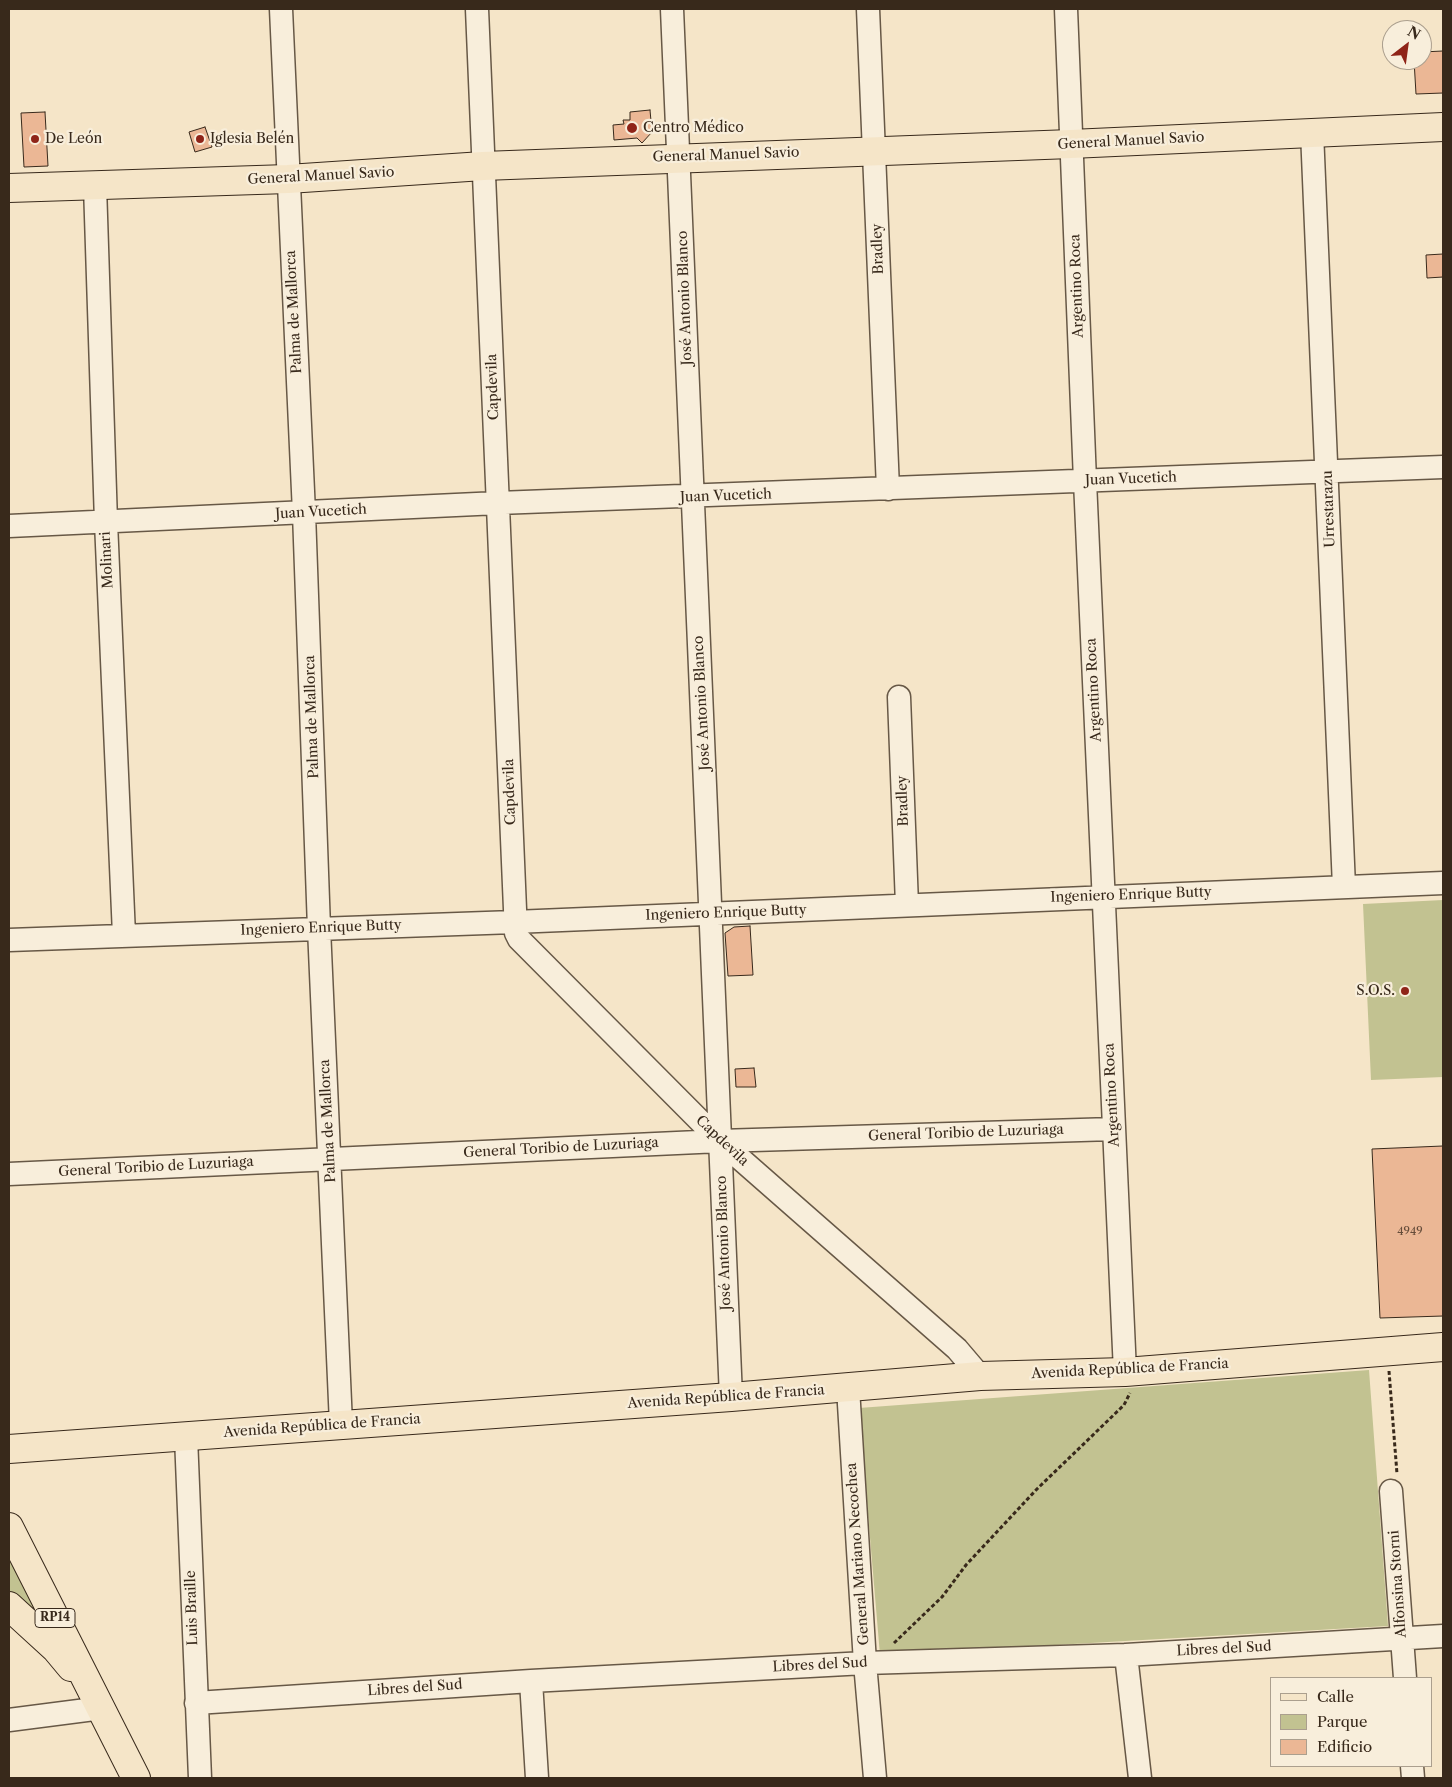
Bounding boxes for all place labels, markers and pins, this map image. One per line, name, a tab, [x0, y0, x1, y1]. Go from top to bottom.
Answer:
place label: Centro Médico	[643, 120, 744, 136]
marker: Centro Médico	[625, 121, 639, 135]
place label: De León	[45, 131, 102, 147]
place label: Iglesia Belén	[210, 131, 294, 147]
marker: De León	[29, 133, 41, 145]
marker: Iglesia Belén	[194, 133, 206, 145]
place label: S.O.S.	[1356, 983, 1395, 999]
marker: S.O.S.	[1399, 985, 1411, 997]

